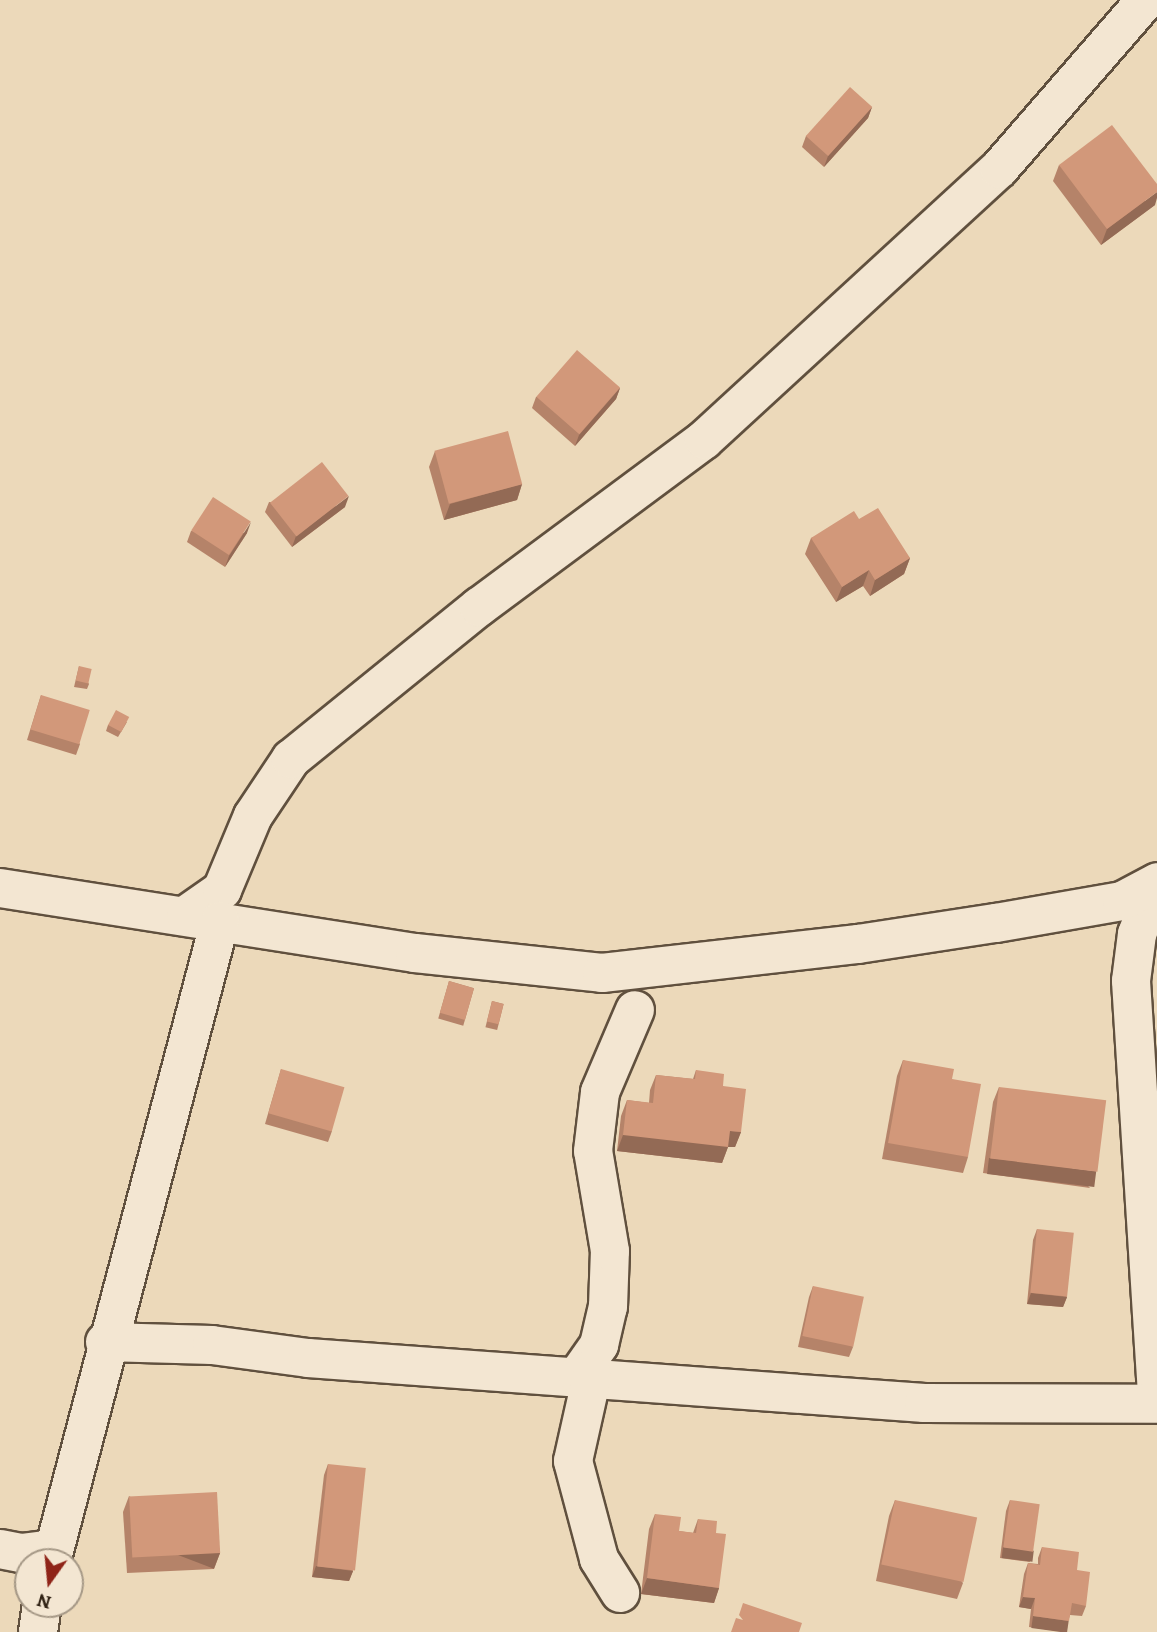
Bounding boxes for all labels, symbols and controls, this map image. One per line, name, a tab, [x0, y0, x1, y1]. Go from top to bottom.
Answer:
north arrow	[14, 1548, 84, 1618]
text: N	[34, 1587, 54, 1616]

